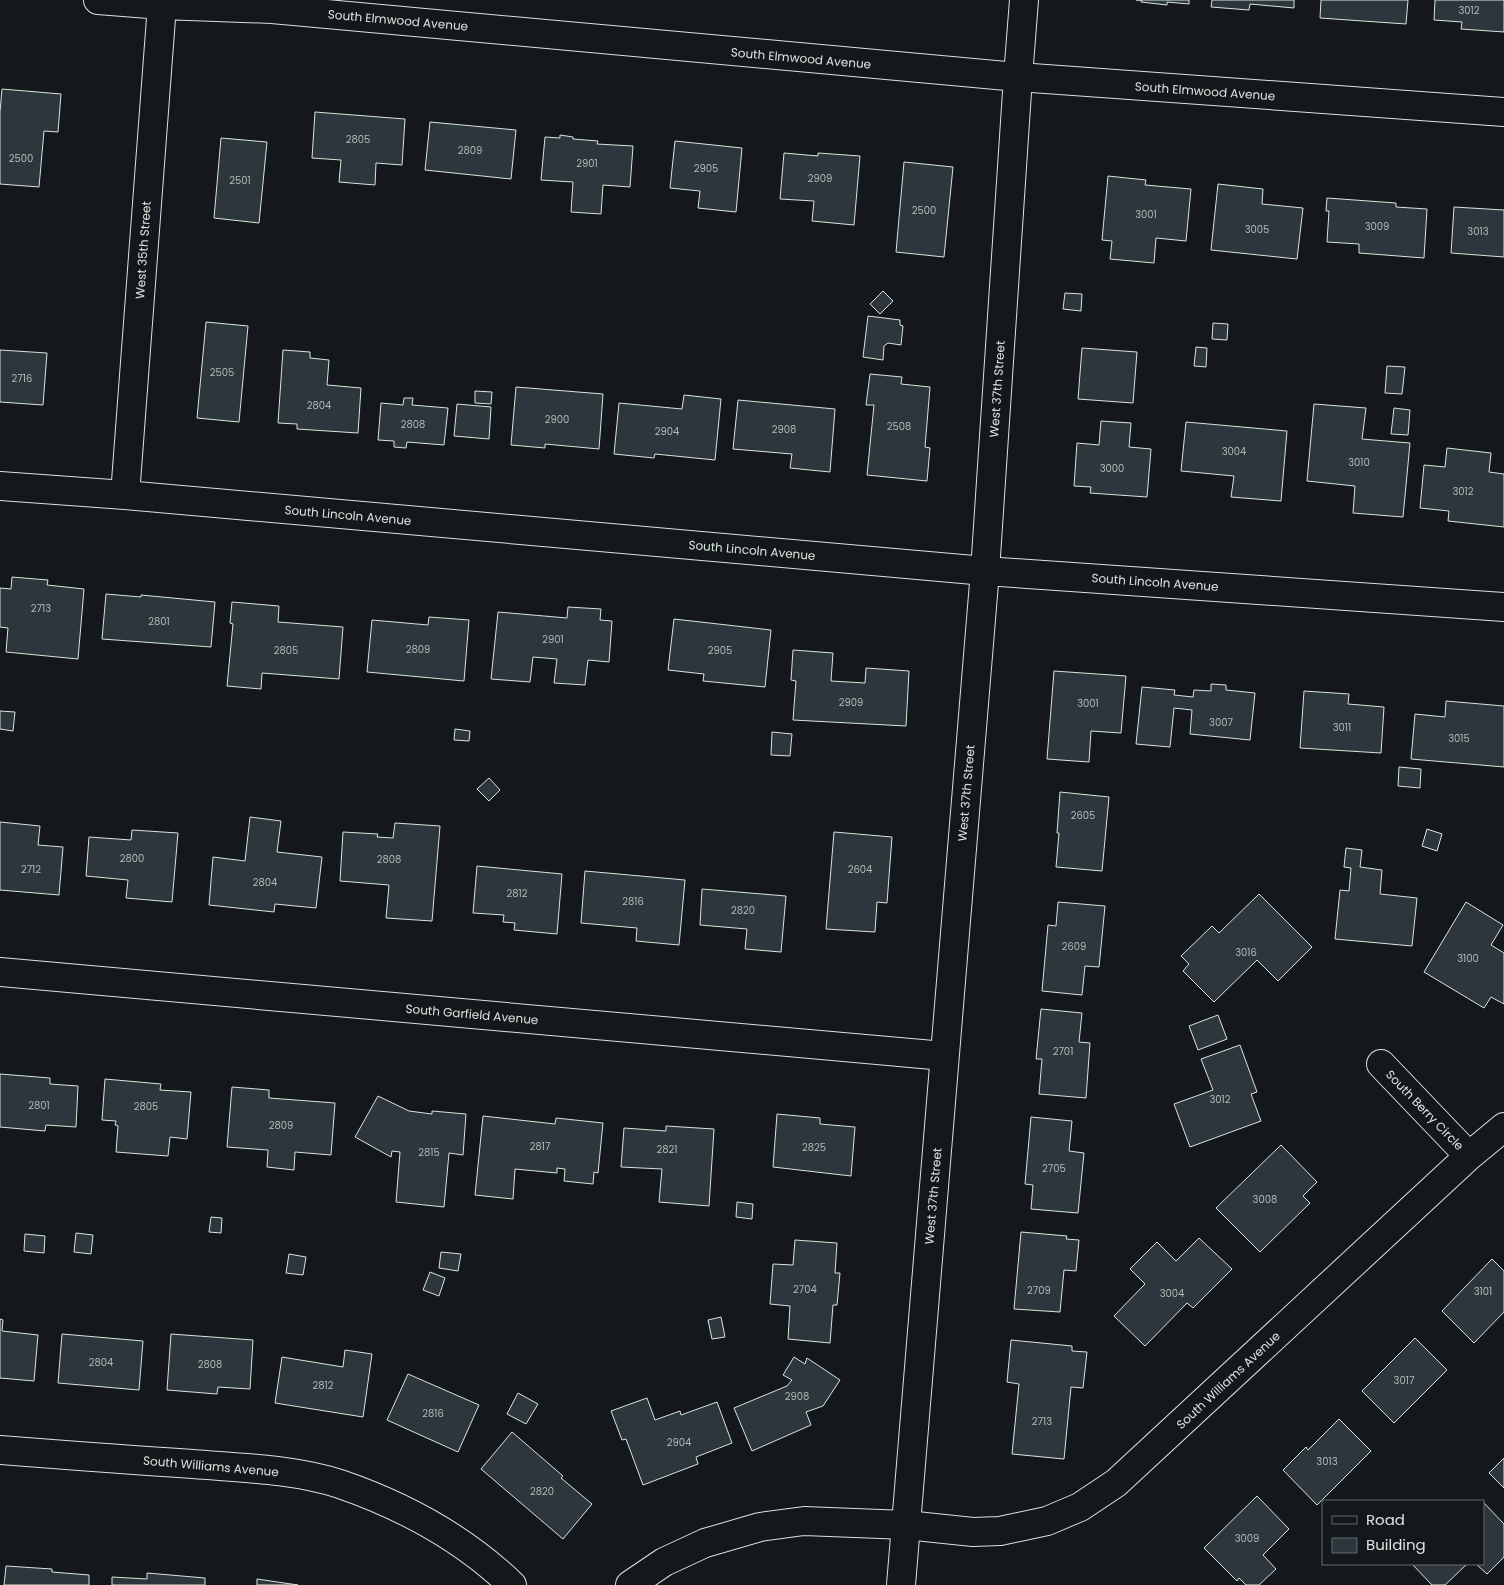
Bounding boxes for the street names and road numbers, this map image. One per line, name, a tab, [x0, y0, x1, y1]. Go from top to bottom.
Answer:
street label: South Elmwood Avenue	[327, 5, 469, 35]
street label: South Elmwood Avenue	[730, 43, 872, 73]
street label: South Elmwood Avenue	[1134, 78, 1276, 104]
street label: West 35th Street	[131, 201, 155, 299]
street label: West 37th Street	[985, 340, 1009, 438]
street label: South Lincoln Avenue	[284, 501, 412, 529]
street label: South Lincoln Avenue	[688, 536, 816, 564]
street label: South Lincoln Avenue	[1091, 569, 1219, 595]
street label: West 37th Street	[953, 744, 979, 842]
street label: South Garfield Avenue	[405, 1000, 539, 1028]
street label: South Berry Circle	[1382, 1066, 1468, 1154]
street label: West 37th Street	[920, 1147, 946, 1245]
street label: South Williams Avenue	[1172, 1327, 1284, 1433]
street label: South Williams Avenue	[142, 1452, 280, 1480]

